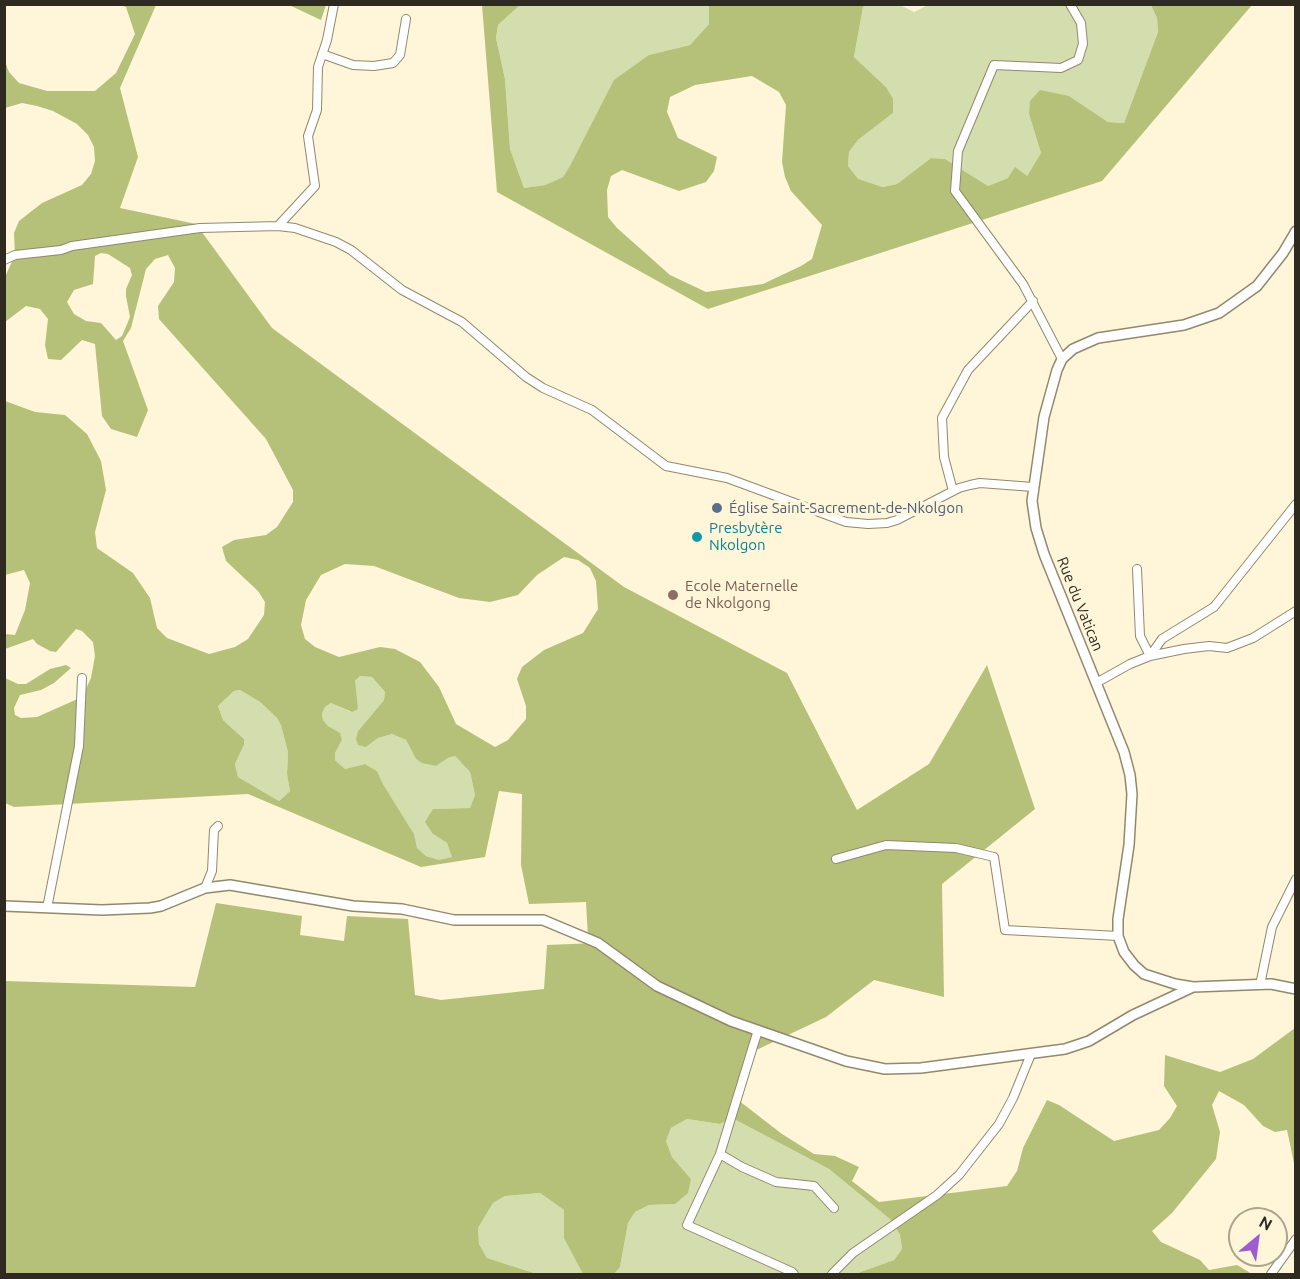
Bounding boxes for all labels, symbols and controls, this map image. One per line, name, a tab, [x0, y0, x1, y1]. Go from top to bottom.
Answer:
place label: Église Saint-Sacrement-de-Nkolgon	[729, 499, 963, 517]
marker: Église Saint-Sacrement-de-Nkolgon	[710, 501, 724, 515]
place label: Presbytère Nkolgon	[709, 519, 782, 554]
marker: Presbytère Nkolgon	[690, 530, 704, 544]
street label: Rue du Vatican	[1053, 554, 1107, 654]
place label: Ecole Maternelle de Nkolgong	[685, 577, 798, 612]
marker: Ecole Maternelle de Nkolgong	[666, 588, 680, 602]
north arrow	[1228, 1207, 1288, 1267]
text: N	[1256, 1212, 1275, 1234]

